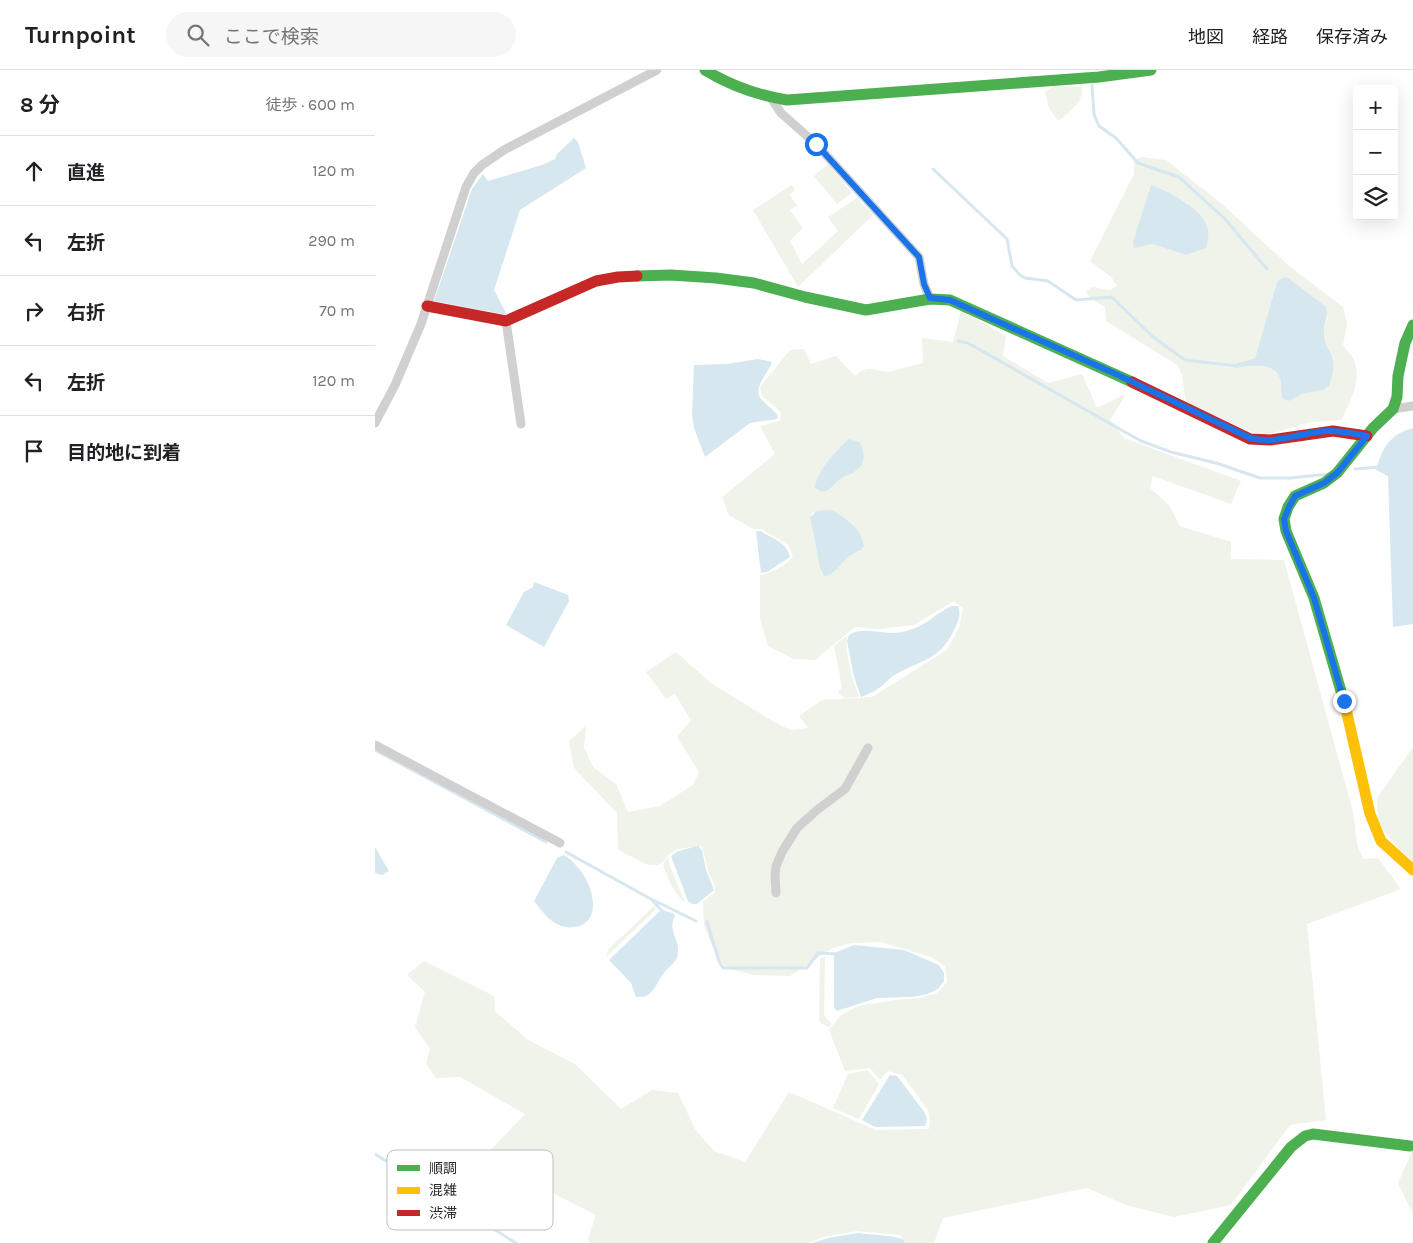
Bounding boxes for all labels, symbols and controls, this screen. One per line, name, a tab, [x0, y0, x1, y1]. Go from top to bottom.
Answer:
search box	[166, 12, 516, 57]
text: Turnpoint	[25, 21, 136, 49]
icon: search	[184, 21, 212, 49]
text: ここで検索	[224, 26, 319, 48]
text: 地図	[1188, 26, 1224, 48]
text: 経路	[1252, 26, 1288, 48]
text: 保存済み	[1316, 26, 1388, 48]
map controls	[1353, 85, 1398, 220]
button: +	[1353, 85, 1398, 130]
text: 8 分	[20, 93, 60, 117]
text: 徒歩 · 600 m	[266, 95, 355, 114]
button: −	[1353, 130, 1398, 175]
route start	[805, 133, 828, 156]
icon: ahead	[20, 157, 48, 185]
text: 120 m	[312, 161, 355, 180]
text: 直進	[67, 162, 105, 184]
button: layers	[1353, 175, 1398, 220]
icon: left	[20, 227, 48, 255]
text: 290 m	[308, 231, 355, 250]
text: 左折	[67, 232, 105, 254]
icon: right	[20, 297, 48, 325]
text: 70 m	[319, 301, 355, 320]
text: 右折	[67, 302, 105, 324]
icon: left	[20, 367, 48, 395]
text: 120 m	[312, 371, 355, 390]
text: 左折	[67, 372, 105, 394]
icon: arrive	[20, 437, 48, 465]
text: 目的地に到着	[67, 442, 181, 464]
route end	[1333, 690, 1356, 713]
legend	[387, 1150, 553, 1230]
text: 順調	[429, 1160, 457, 1177]
text: 混雑	[429, 1182, 457, 1199]
text: 渋滞	[429, 1205, 457, 1222]

